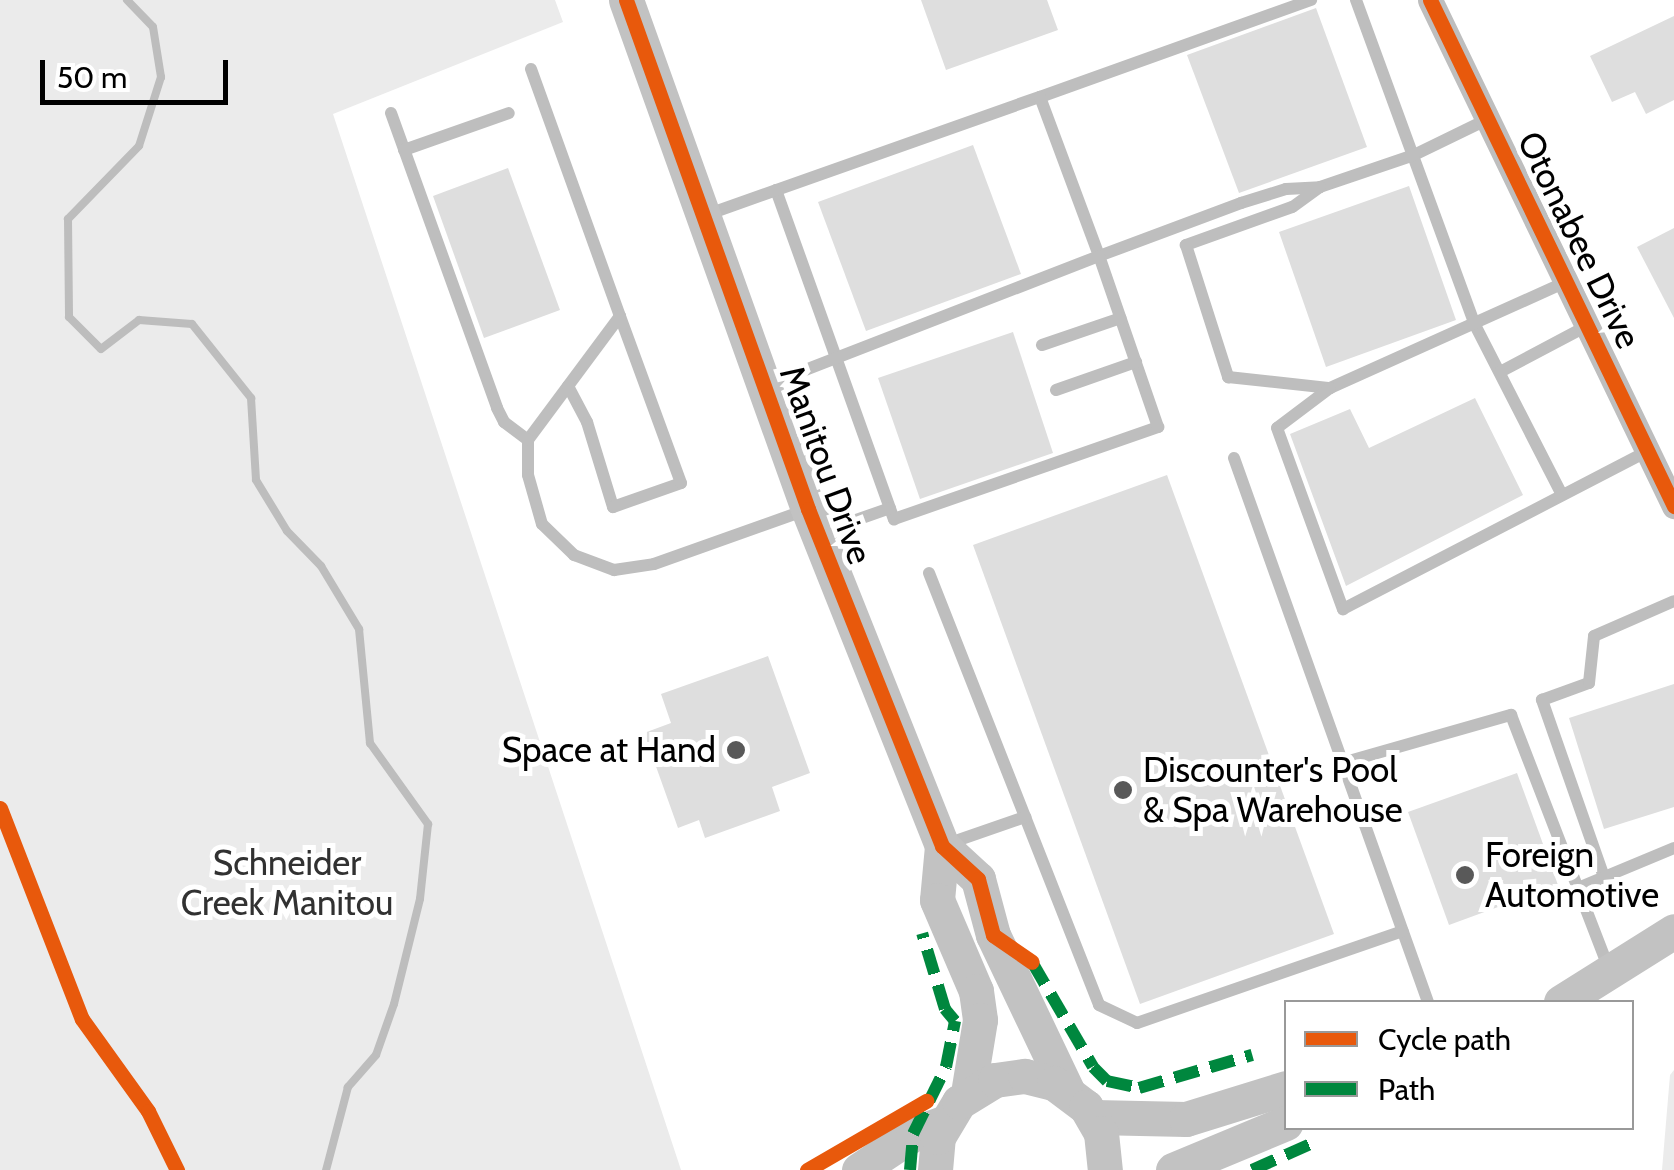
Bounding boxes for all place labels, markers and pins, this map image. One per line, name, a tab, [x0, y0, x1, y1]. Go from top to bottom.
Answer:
place label: Space at Hand	[502, 729, 716, 771]
marker: Space at Hand	[725, 739, 747, 761]
place label: Discounter's Pool & Spa Warehouse	[1143, 749, 1403, 831]
marker: Discounter's Pool & Spa Warehouse	[1112, 779, 1134, 801]
place label: Foreign Automotive	[1485, 834, 1659, 916]
marker: Foreign Automotive	[1454, 864, 1476, 886]

